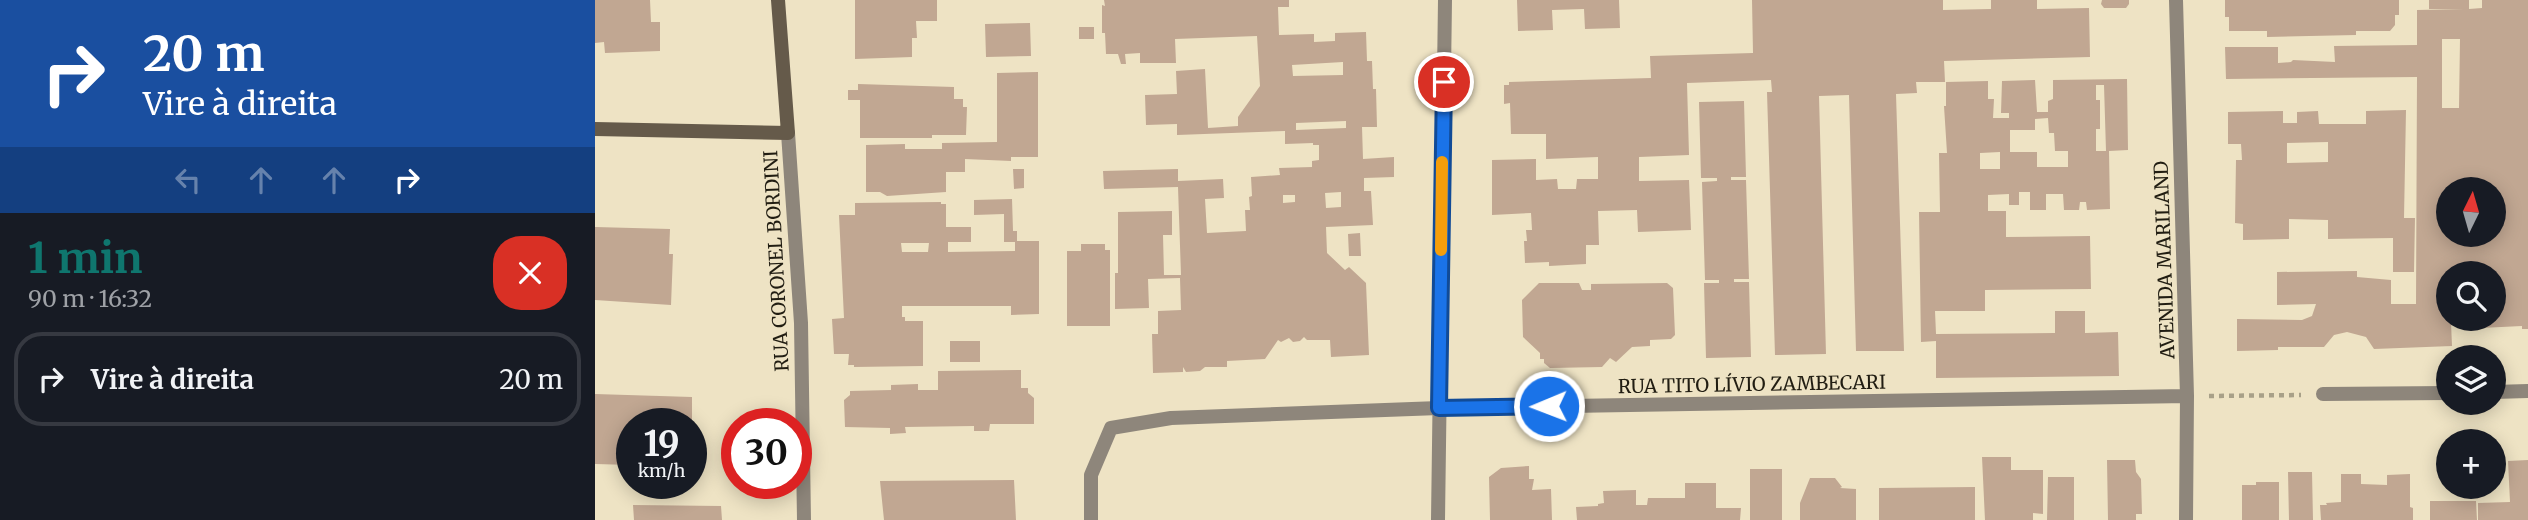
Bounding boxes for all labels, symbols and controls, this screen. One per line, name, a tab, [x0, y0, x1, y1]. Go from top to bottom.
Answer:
text: 20 m	[143, 23, 264, 84]
icon: right	[28, 28, 119, 119]
pin	[1414, 52, 1474, 112]
icon: arrive	[1425, 63, 1463, 101]
text: Vire à direita	[143, 84, 337, 124]
street label: RUA CORONEL BORDINI	[758, 150, 794, 372]
icon: left	[169, 161, 207, 199]
icon: ahead	[242, 161, 280, 199]
icon: ahead	[315, 161, 353, 199]
icon: right	[388, 161, 426, 199]
street label: AVENIDA MARILAND	[2149, 161, 2179, 360]
north arrow	[2436, 177, 2506, 247]
map controls	[2436, 177, 2506, 499]
text: 1 min	[28, 232, 142, 284]
button: close	[493, 236, 567, 310]
button: search	[2436, 261, 2506, 331]
text: 90 m · 16:32	[28, 284, 152, 313]
button: layers	[2436, 345, 2506, 415]
icon: right	[32, 360, 70, 398]
text: Vire à direita	[91, 363, 254, 396]
text: 20 m	[499, 363, 563, 396]
position arrow	[1512, 369, 1586, 443]
street label: RUA TITO LÍVIO ZAMBECARI	[1618, 370, 1886, 398]
speed limit sign: 30	[721, 408, 812, 499]
text: 19	[643, 422, 680, 466]
button: +	[2436, 429, 2506, 499]
text: km/h	[638, 459, 685, 482]

